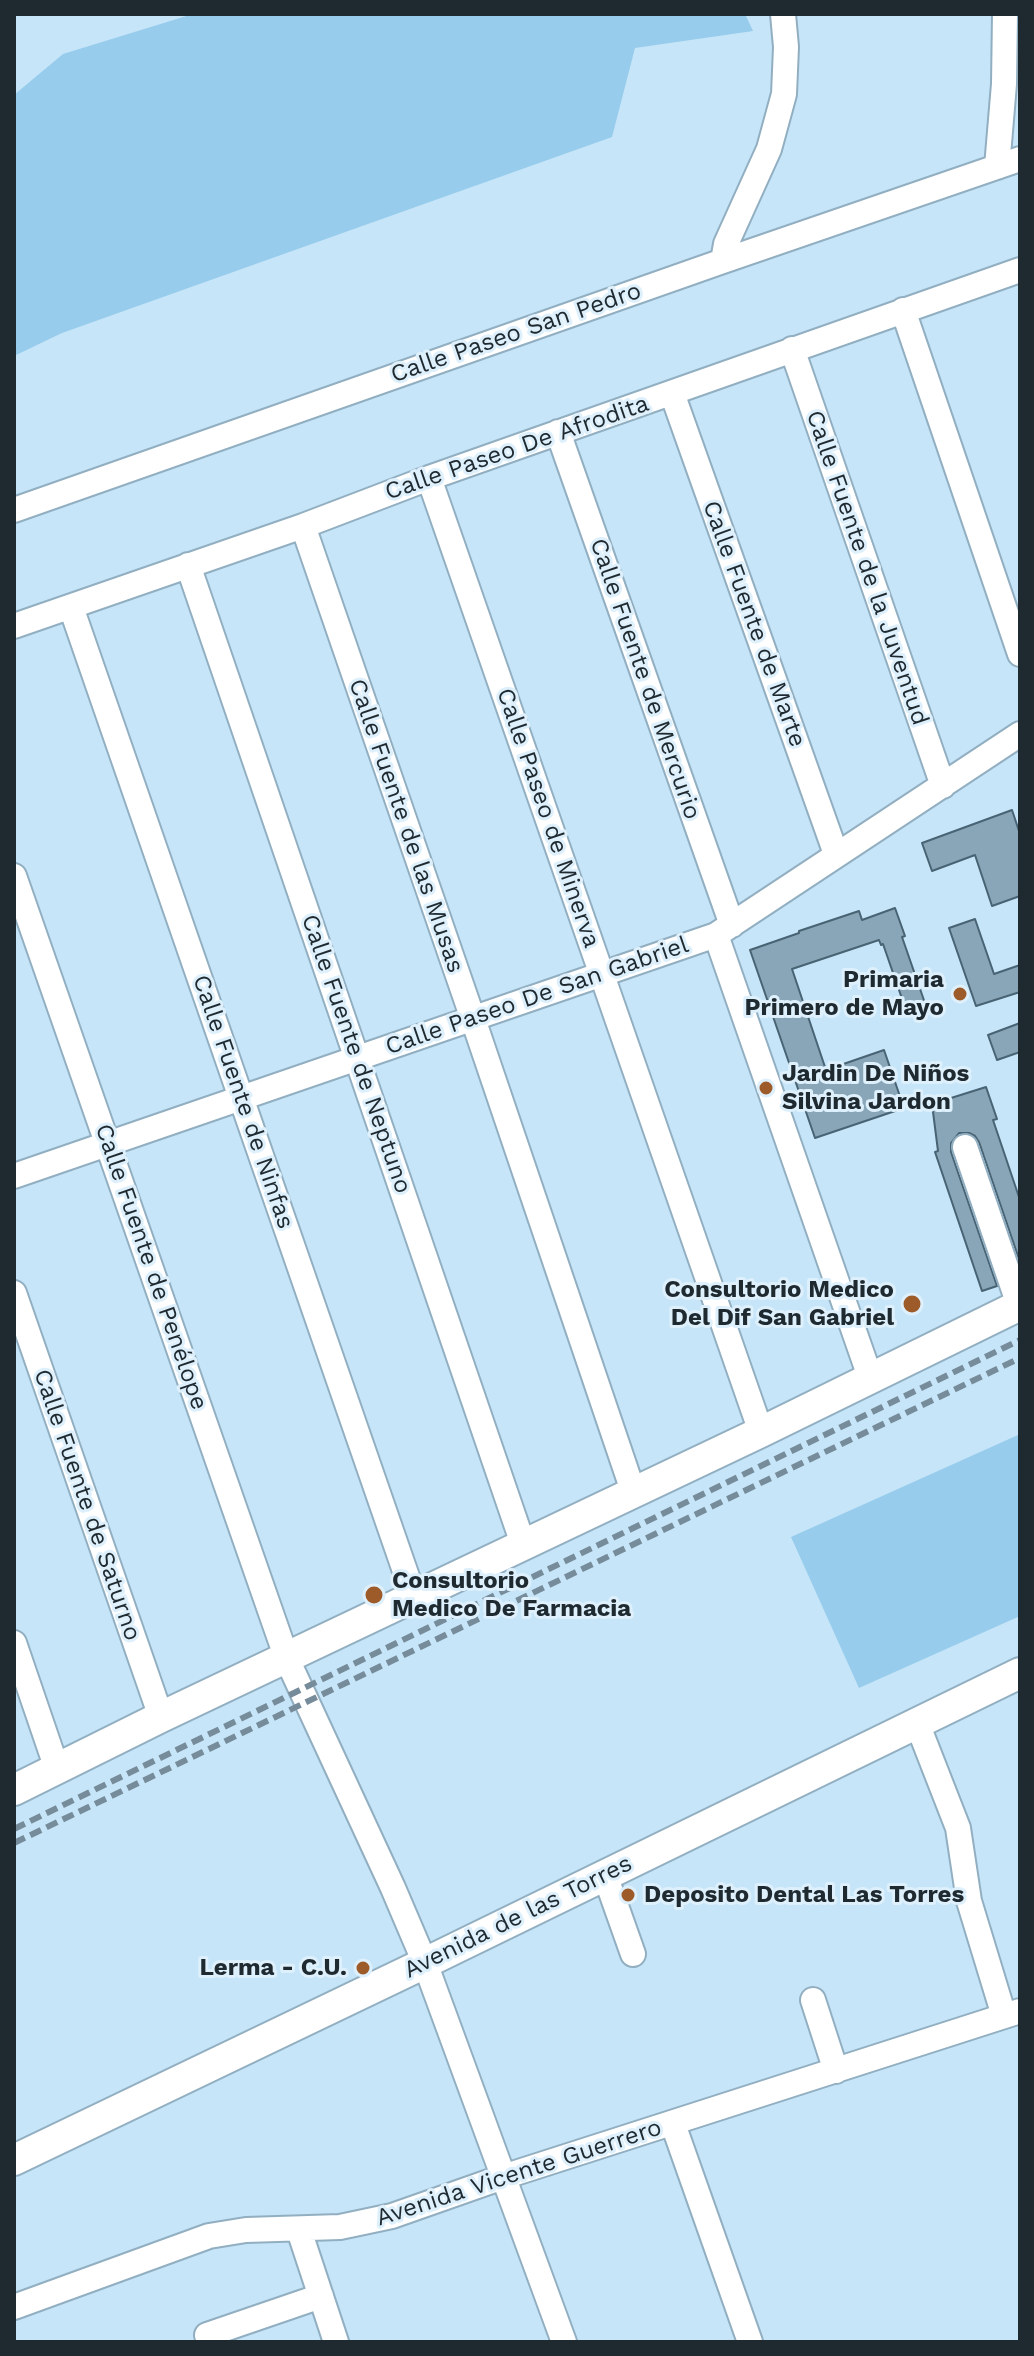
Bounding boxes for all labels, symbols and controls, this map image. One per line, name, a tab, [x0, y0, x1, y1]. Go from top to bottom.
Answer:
street label: Calle Paseo San Pedro	[387, 277, 645, 389]
street label: Calle Paseo De Afrodita	[381, 389, 653, 507]
street label: Calle Fuente de la Juventud	[799, 407, 935, 729]
street label: Calle Fuente de Marte	[696, 497, 812, 751]
street label: Calle Fuente de Mercurio	[583, 535, 707, 823]
street label: Calle Fuente de las Musas	[342, 675, 470, 977]
street label: Calle Paseo de Minerva	[490, 685, 606, 951]
street label: Calle Fuente de Neptuno	[295, 911, 417, 1197]
street label: Calle Paseo De San Gabriel	[382, 931, 692, 1061]
place label: Primaria Primero de Mayo	[744, 966, 944, 1022]
street label: Calle Fuente de Ninfas	[186, 971, 300, 1233]
marker: Primaria Primero de Mayo	[951, 985, 969, 1003]
place label: Jardin De Niños Silvina Jardon	[782, 1060, 969, 1116]
marker: Jardin De Niños Silvina Jardon	[757, 1079, 775, 1097]
street label: Calle Fuente de Penélope	[88, 1120, 214, 1414]
place label: Consultorio Medico Del Dif San Gabriel	[664, 1276, 894, 1332]
marker: Consultorio Medico Del Dif San Gabriel	[901, 1293, 923, 1315]
street label: Calle Fuente de Saturno	[27, 1366, 147, 1644]
place label: Consultorio Medico De Farmacia	[392, 1567, 631, 1623]
marker: Consultorio Medico De Farmacia	[363, 1584, 385, 1606]
street label: Avenida de las Torres	[399, 1849, 637, 1985]
place label: Deposito Dental Las Torres	[644, 1881, 964, 1909]
marker: Deposito Dental Las Torres	[619, 1886, 637, 1904]
place label: Lerma - C.U.	[199, 1954, 347, 1982]
marker: Lerma - C.U.	[354, 1959, 372, 1977]
street label: Avenida Vicente Guerrero	[373, 2113, 665, 2233]

